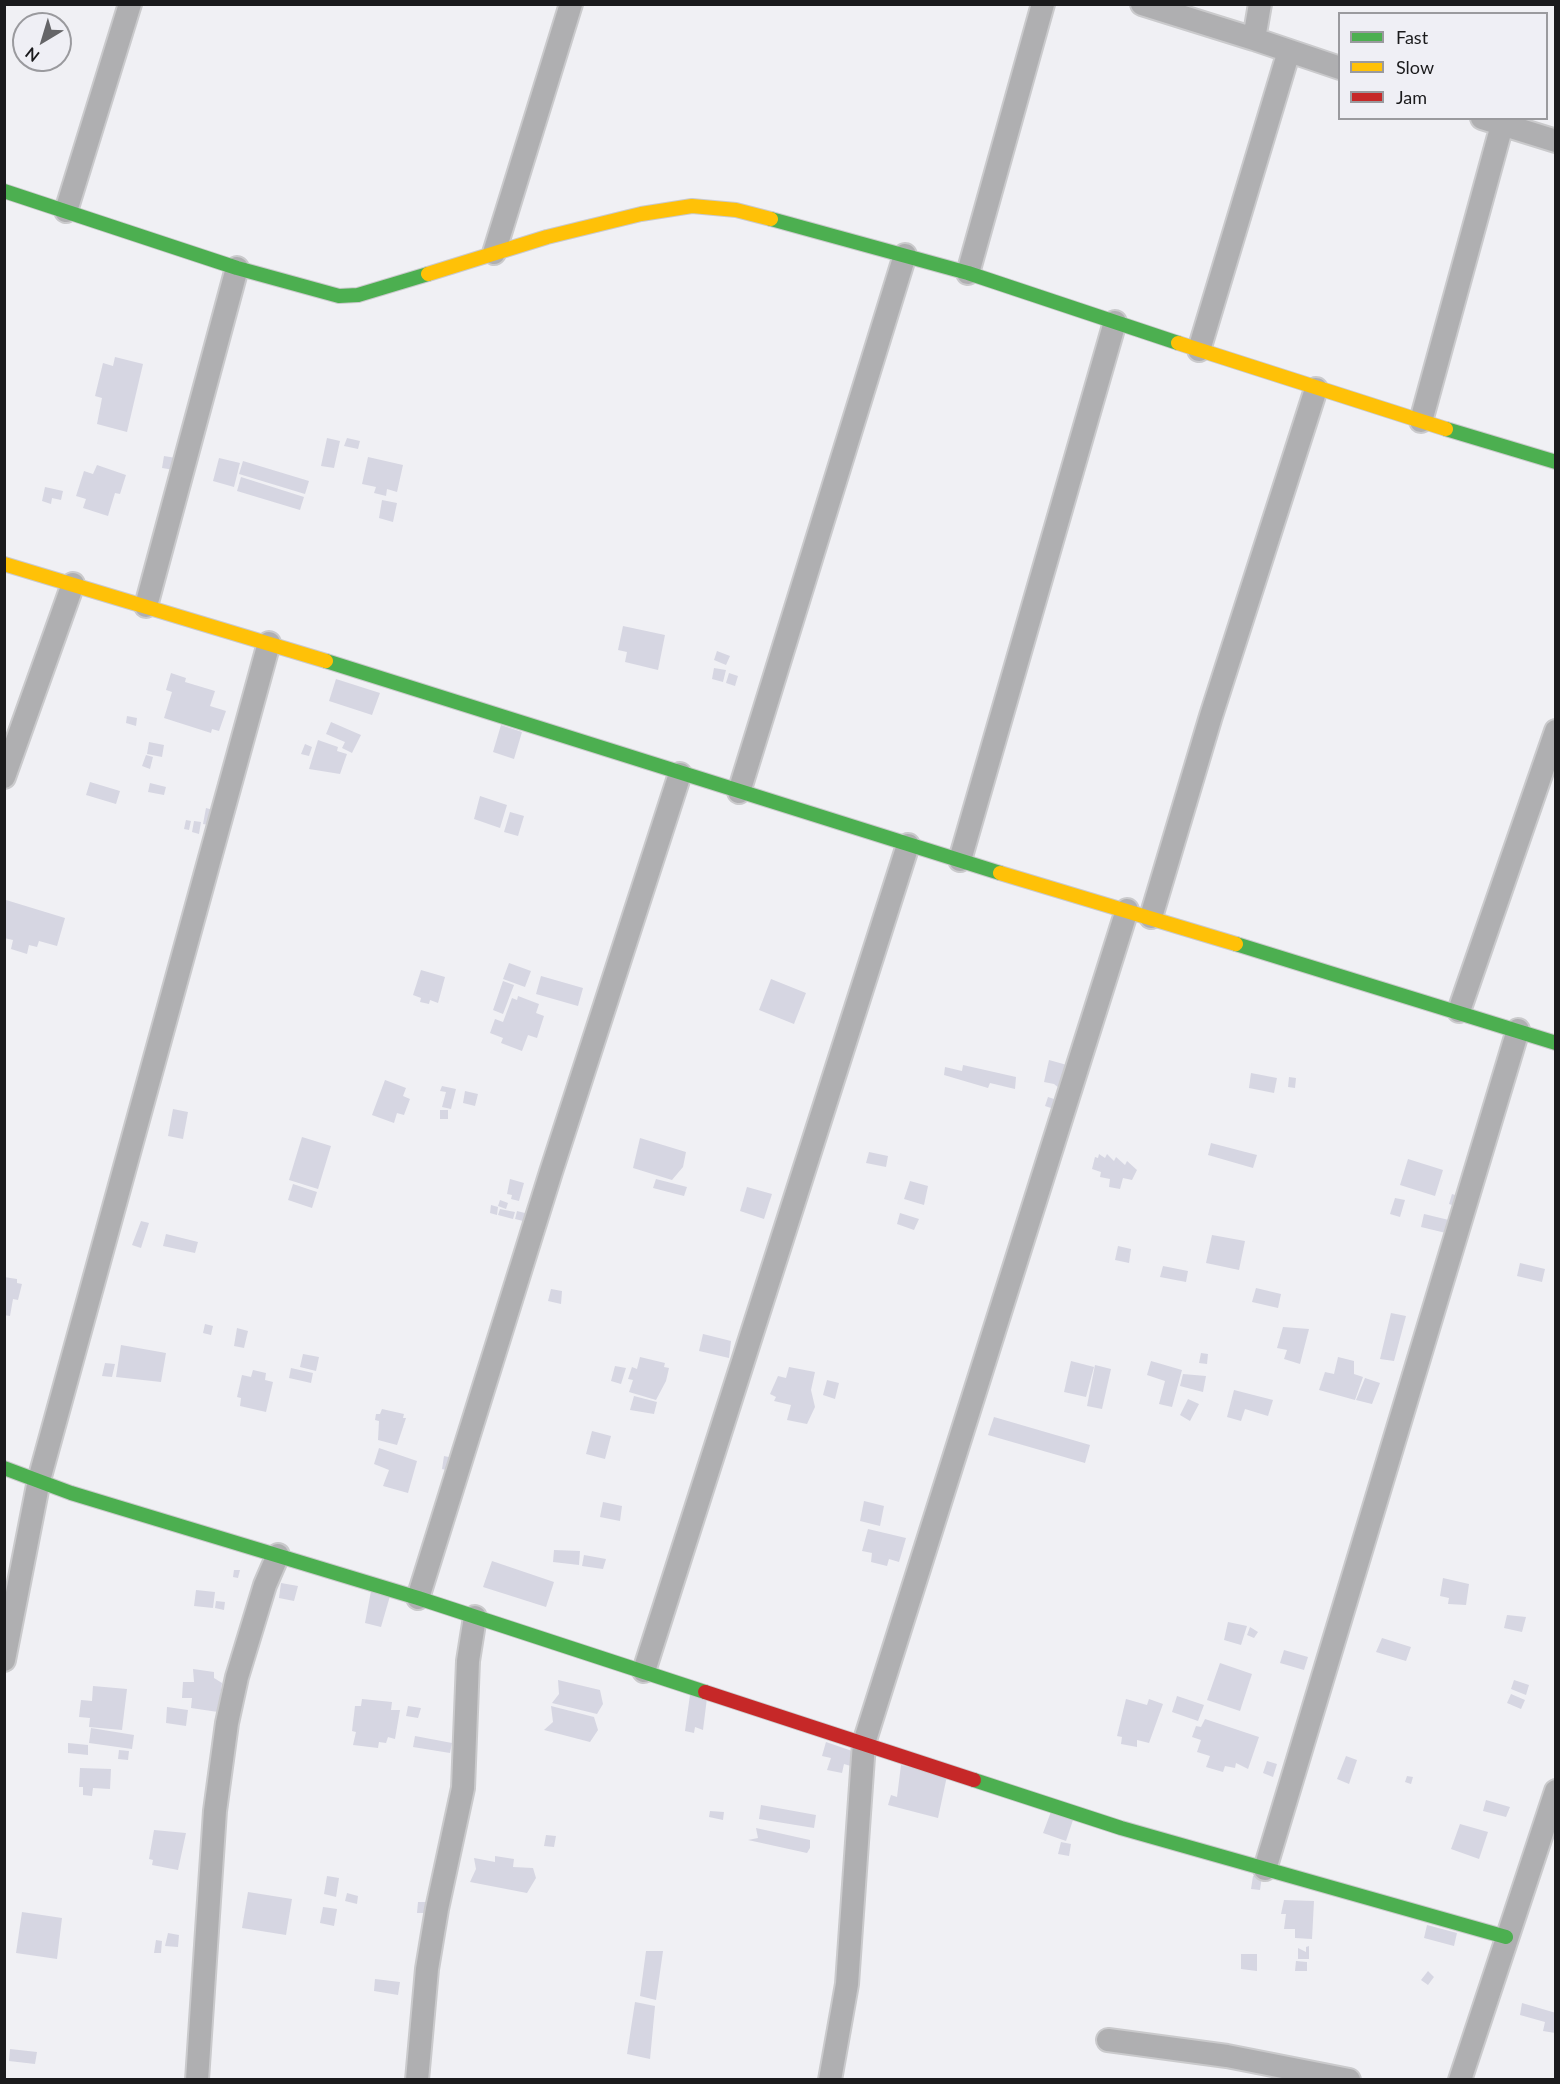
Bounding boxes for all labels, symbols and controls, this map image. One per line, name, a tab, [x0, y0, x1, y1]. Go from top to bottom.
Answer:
north arrow	[12, 12, 72, 72]
legend	[1338, 12, 1548, 120]
text: Fast	[1396, 26, 1428, 48]
text: N	[21, 44, 43, 66]
text: Slow	[1396, 56, 1434, 78]
text: Jam	[1396, 86, 1427, 108]

